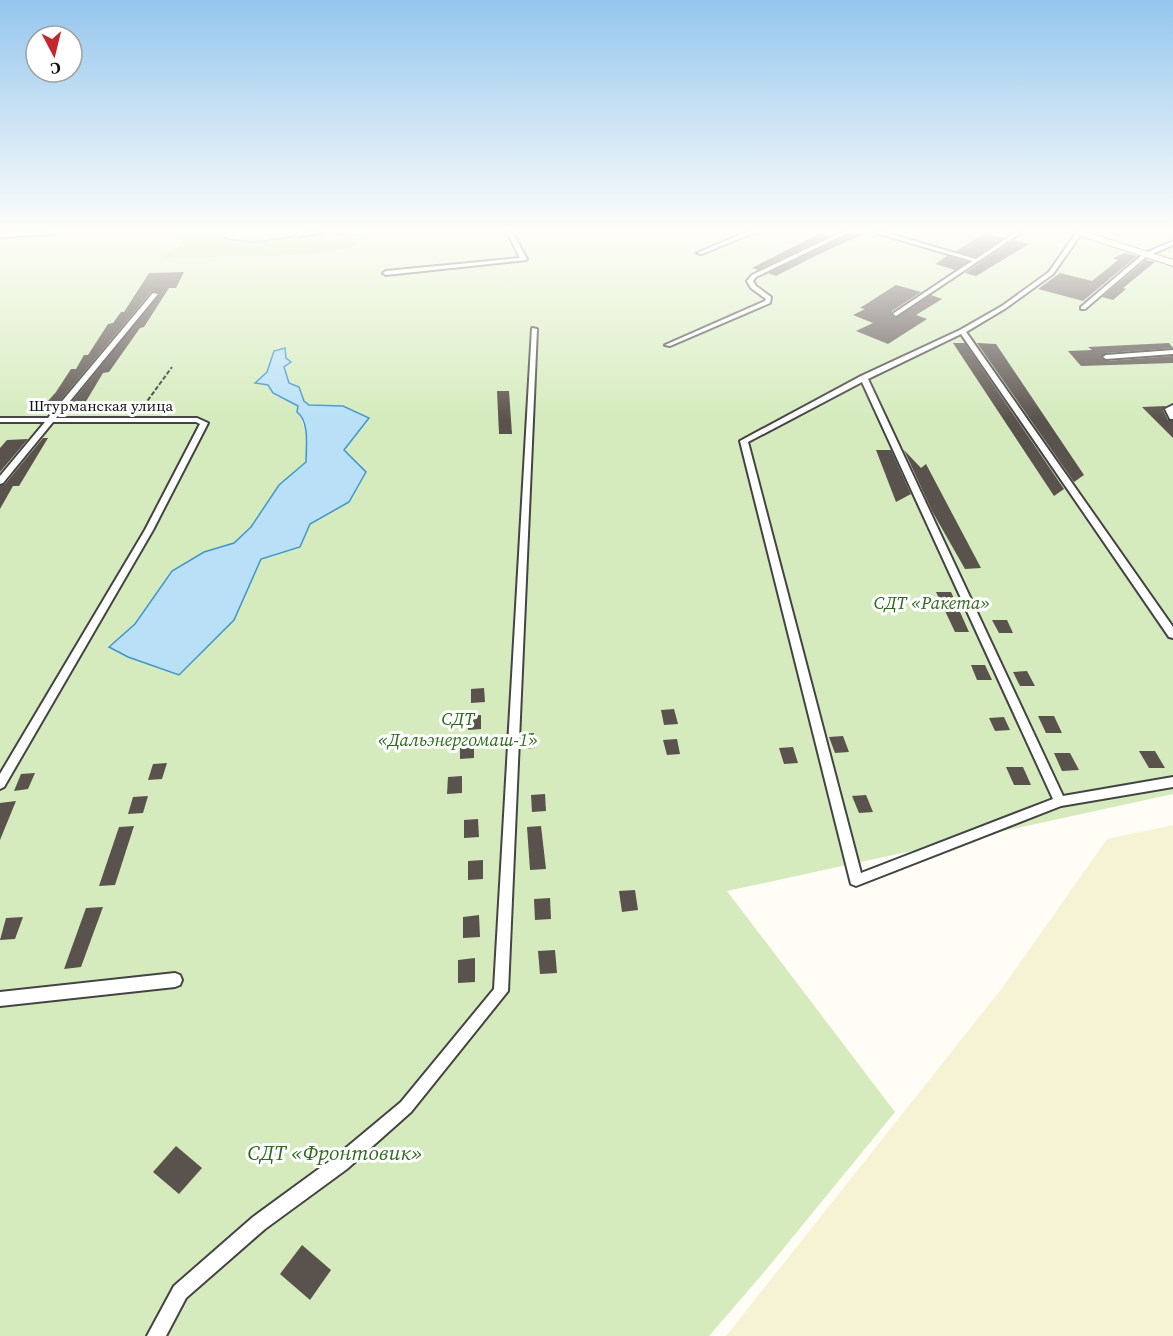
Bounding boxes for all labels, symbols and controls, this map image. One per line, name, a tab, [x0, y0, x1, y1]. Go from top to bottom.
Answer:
north arrow	[24, 24, 84, 84]
text: С	[50, 57, 62, 80]
street label: Штурманская улица	[29, 395, 174, 416]
park label: СДТ «Ракета»	[874, 590, 990, 615]
park label: СДТ «Дальэнергомаш-1»	[378, 706, 538, 752]
park label: СДТ «Фронтовик»	[247, 1138, 423, 1167]

